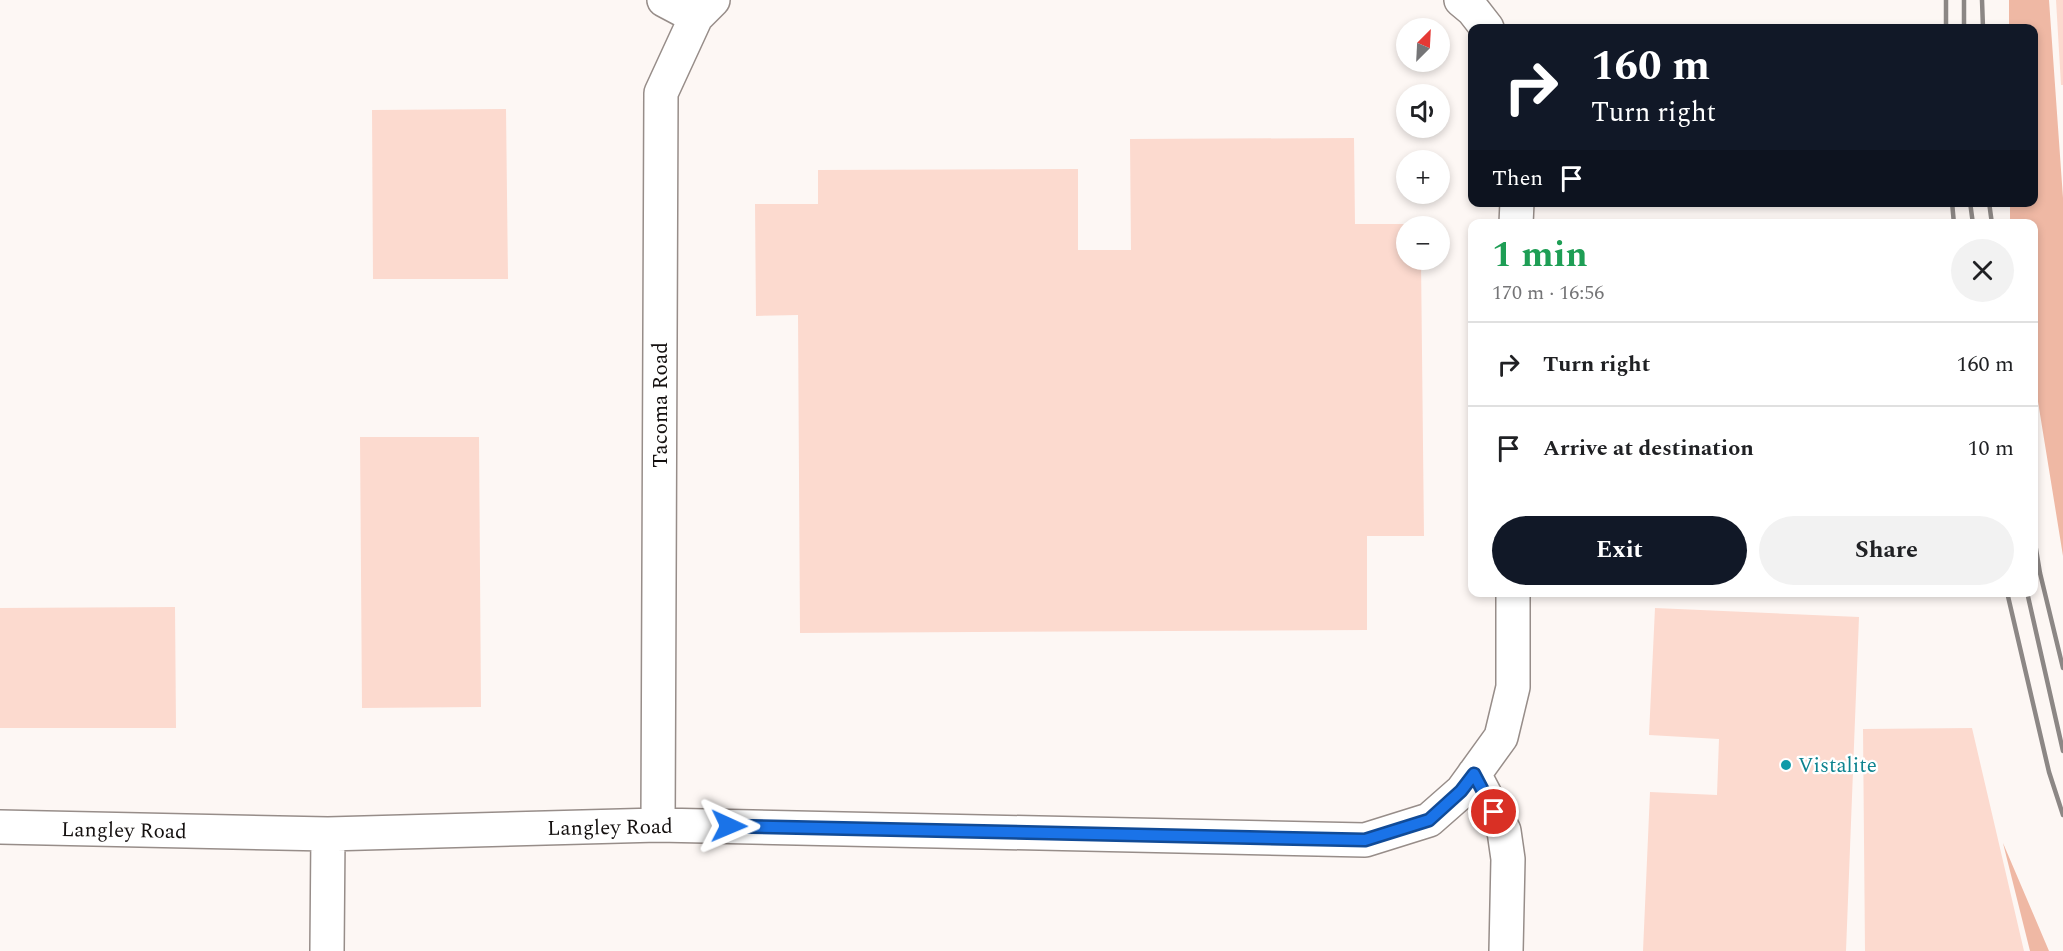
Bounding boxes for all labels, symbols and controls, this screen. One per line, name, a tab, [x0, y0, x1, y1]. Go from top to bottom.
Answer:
north arrow	[1396, 18, 1450, 72]
map controls	[1396, 18, 1450, 270]
text: 160 m	[1591, 35, 1710, 98]
icon: right	[1492, 48, 1570, 126]
button: sound	[1396, 84, 1450, 138]
text: Turn right	[1591, 92, 1716, 134]
button: +	[1396, 150, 1450, 204]
text: Then	[1492, 162, 1543, 195]
icon: arrive	[1555, 162, 1588, 195]
button: −	[1396, 216, 1450, 270]
text: 1 min	[1492, 228, 1588, 283]
button: close	[1951, 239, 2014, 302]
text: 170 m · 16:56	[1492, 278, 1604, 308]
street label: Tacoma Road	[645, 342, 677, 468]
icon: right	[1492, 348, 1525, 381]
text: Turn right	[1543, 348, 1650, 381]
text: 160 m	[1957, 348, 2014, 381]
icon: arrive	[1492, 432, 1525, 465]
text: Arrive at destination	[1543, 432, 1754, 465]
text: 10 m	[1968, 432, 2014, 465]
button: Exit	[1492, 516, 1747, 585]
button: Share	[1759, 516, 2014, 585]
place label: Vistalite	[1798, 750, 1877, 782]
marker: Vistalite	[1779, 758, 1793, 772]
pin	[1468, 786, 1519, 837]
position arrow	[697, 794, 761, 858]
icon: arrive	[1477, 795, 1510, 828]
street label: Langley Road	[547, 811, 673, 845]
street label: Langley Road	[61, 814, 187, 848]

